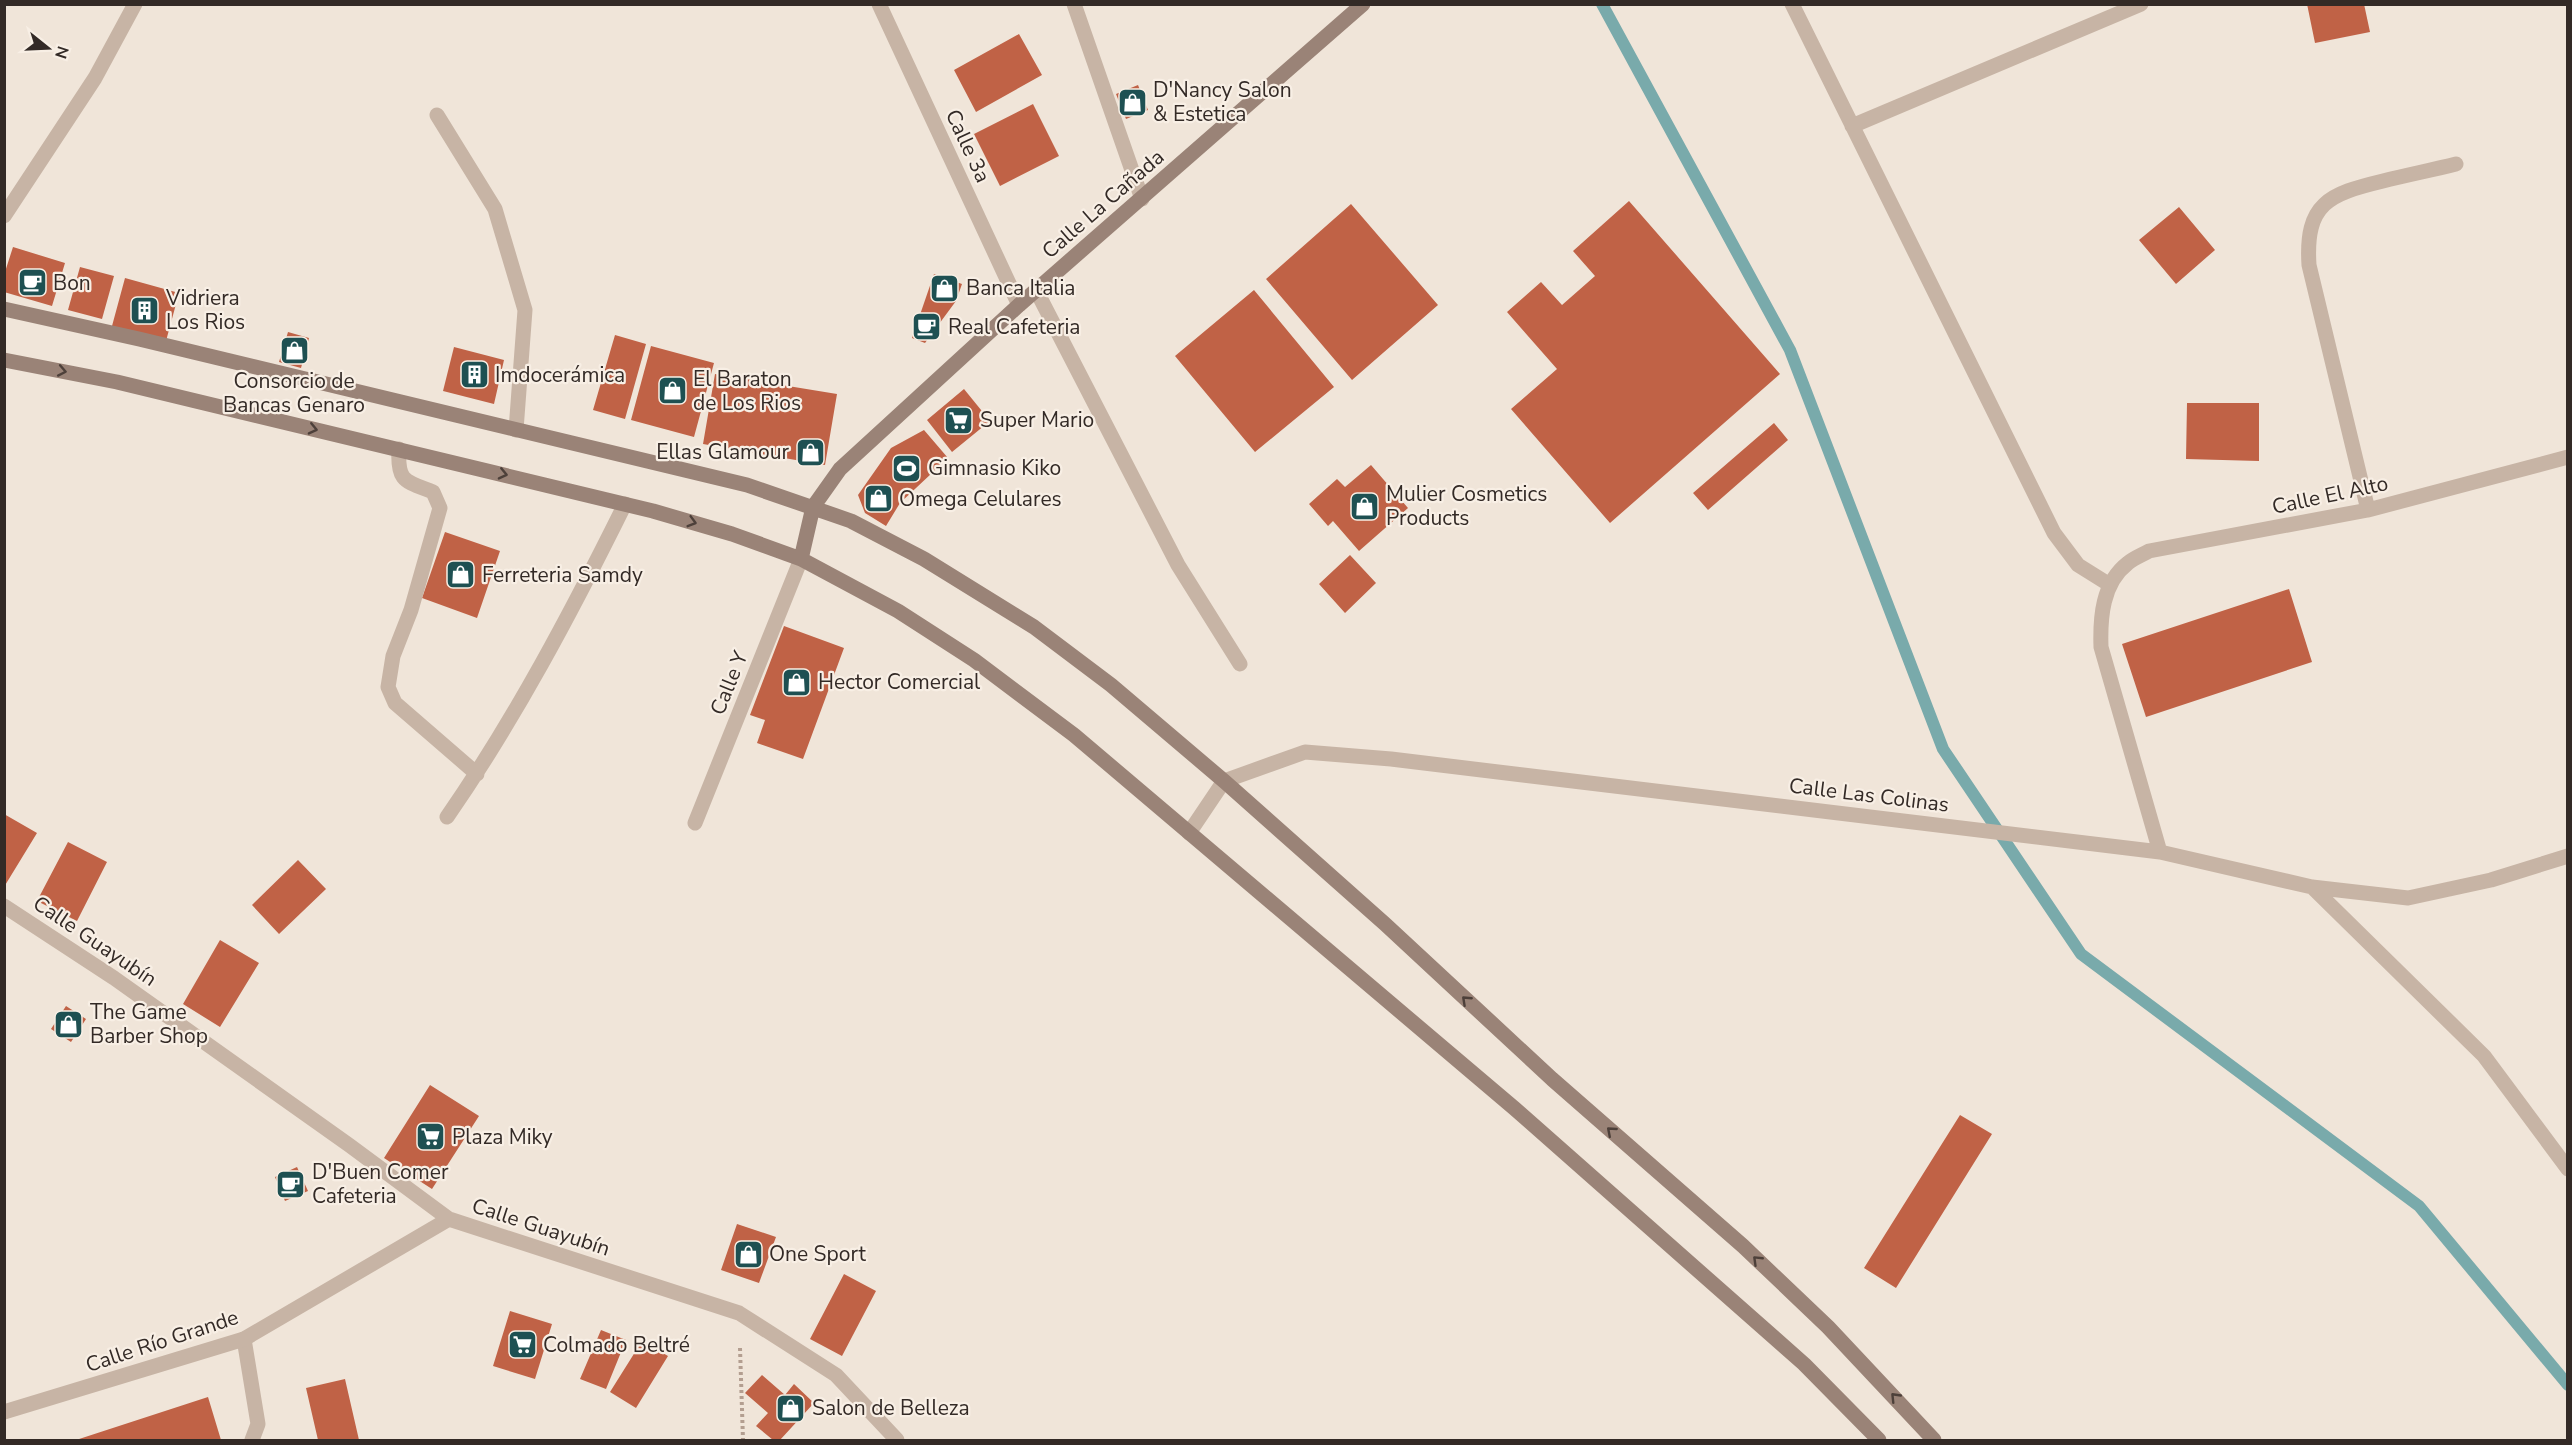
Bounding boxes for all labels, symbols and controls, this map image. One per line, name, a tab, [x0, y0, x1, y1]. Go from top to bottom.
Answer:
north arrow	[18, 18, 78, 78]
text: N	[49, 43, 74, 61]
place label: D'Nancy Salon & Estetica	[1153, 76, 1292, 128]
shop icon: D'Nancy Salon & Estetica	[1116, 86, 1148, 118]
street label: Calle 3a	[939, 105, 997, 187]
street label: Calle La Cañada	[1036, 143, 1170, 265]
cafe icon: Bon	[16, 267, 48, 299]
place label: Bon	[53, 269, 91, 297]
shop icon: Banca Italia	[929, 272, 961, 304]
place label: Banca Italia	[966, 274, 1076, 302]
place label: Vidriera Los Rios	[165, 284, 245, 336]
building icon: Vidriera Los Rios	[129, 294, 161, 326]
cafe icon: Real Cafeteria	[911, 311, 943, 343]
place label: Real Cafeteria	[948, 313, 1080, 341]
shop icon: Consorcio de Bancas Genaro	[278, 334, 310, 366]
building icon: Imdocerámica	[458, 359, 490, 391]
place label: Imdocerámica	[495, 361, 625, 389]
one-way arrow	[57, 364, 67, 377]
place label: El Baraton de Los Rios	[693, 365, 801, 417]
place label: Consorcio de Bancas Genaro	[223, 367, 365, 419]
shop icon: El Baraton de Los Rios	[656, 375, 688, 407]
supermarket icon: Super Mario	[943, 404, 975, 436]
place label: Super Mario	[980, 406, 1094, 434]
one-way arrow	[308, 421, 318, 434]
shop icon: Ellas Glamour	[794, 436, 826, 468]
place label: Ellas Glamour	[656, 438, 789, 466]
sports icon: Gimnasio Kiko	[891, 452, 923, 484]
place label: Gimnasio Kiko	[928, 454, 1061, 482]
one-way arrow	[498, 467, 508, 480]
street label: Calle El Alto	[2269, 469, 2391, 521]
place label: Mulier Cosmetics Products	[1386, 480, 1547, 532]
shop icon: Omega Celulares	[862, 483, 894, 515]
place label: Omega Celulares	[899, 485, 1062, 513]
shop icon: Mulier Cosmetics Products	[1349, 490, 1381, 522]
one-way arrow	[686, 515, 697, 527]
shop icon: Ferreteria Samdy	[445, 559, 477, 591]
place label: Ferreteria Samdy	[482, 561, 643, 589]
street label: Calle Y	[704, 647, 755, 719]
shop icon: Hector Comercial	[781, 666, 813, 698]
place label: Hector Comercial	[818, 668, 981, 696]
street label: Calle Las Colinas	[1787, 771, 1951, 819]
street label: Calle Guayubín	[28, 889, 162, 993]
one-way arrow	[1462, 996, 1473, 1007]
place label: The Game Barber Shop	[90, 998, 208, 1050]
shop icon: The Game Barber Shop	[53, 1008, 85, 1040]
supermarket icon: Plaza Miky	[415, 1121, 447, 1153]
place label: Plaza Miky	[452, 1123, 553, 1151]
one-way arrow	[1607, 1127, 1618, 1138]
place label: D'Buen Comer Cafeteria	[312, 1158, 449, 1210]
cafe icon: D'Buen Comer Cafeteria	[275, 1168, 307, 1200]
street label: Calle Guayubín	[468, 1192, 614, 1262]
shop icon: One Sport	[732, 1238, 764, 1270]
place label: One Sport	[769, 1240, 867, 1268]
one-way arrow	[1753, 1256, 1764, 1267]
street label: Calle Río Grande	[82, 1303, 242, 1379]
supermarket icon: Colmado Beltré	[506, 1329, 538, 1361]
place label: Colmado Beltré	[543, 1331, 690, 1359]
shop icon: Salon de Belleza	[775, 1392, 807, 1424]
one-way arrow	[1892, 1393, 1903, 1404]
place label: Salon de Belleza	[812, 1394, 970, 1422]

